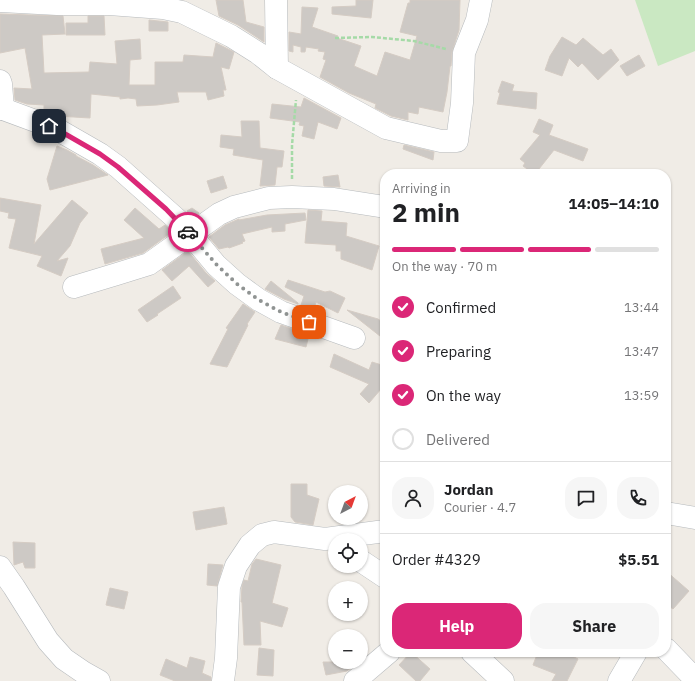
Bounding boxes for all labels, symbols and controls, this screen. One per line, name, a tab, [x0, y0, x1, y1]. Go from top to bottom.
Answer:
pin	[32, 109, 66, 143]
icon: home	[38, 115, 60, 137]
text: Arriving in	[392, 180, 451, 197]
text: 14:05–14:10	[568, 194, 659, 213]
text: 2 min	[392, 195, 460, 229]
courier	[168, 212, 208, 252]
icon: car	[177, 221, 199, 243]
text: On the way · 70 m	[392, 258, 497, 275]
icon: check	[392, 296, 414, 318]
text: Confirmed	[426, 298, 496, 317]
text: 13:44	[624, 299, 659, 316]
pin	[292, 305, 326, 339]
icon: bag	[298, 311, 320, 333]
icon: check	[392, 340, 414, 362]
text: Preparing	[426, 342, 491, 361]
text: 13:47	[624, 343, 659, 360]
icon: check	[392, 384, 414, 406]
text: On the way	[426, 386, 501, 405]
text: 13:59	[624, 387, 659, 404]
text: Delivered	[426, 430, 490, 449]
button: person	[392, 477, 434, 519]
button: chat	[565, 477, 607, 519]
button: phone	[617, 477, 659, 519]
text: Jordan	[444, 480, 493, 499]
north arrow	[328, 485, 368, 525]
map controls	[328, 485, 368, 669]
text: Courier · 4.7	[444, 499, 516, 516]
button: locate	[328, 533, 368, 573]
text: Order #4329	[392, 550, 481, 569]
text: $5.51	[618, 550, 659, 569]
button: +	[328, 581, 368, 621]
button: Help	[392, 603, 522, 649]
button: Share	[530, 603, 659, 649]
button: −	[328, 629, 368, 669]

